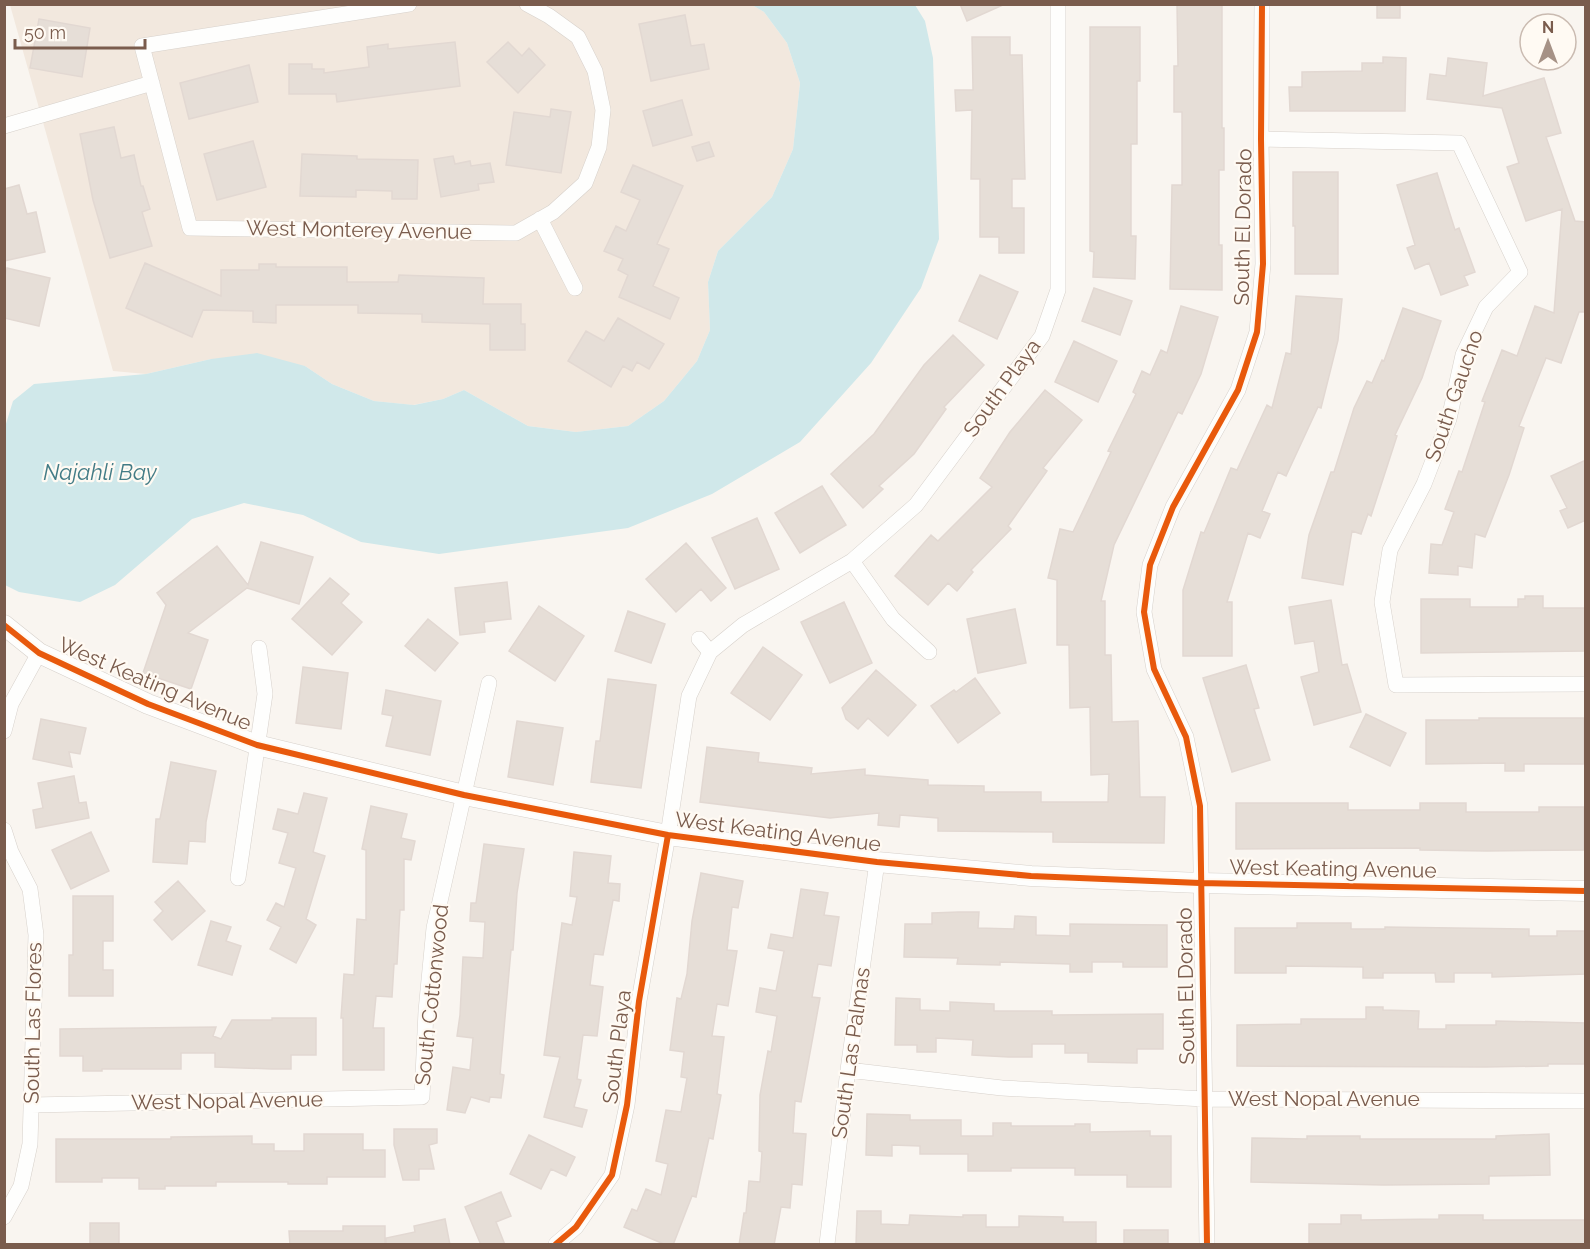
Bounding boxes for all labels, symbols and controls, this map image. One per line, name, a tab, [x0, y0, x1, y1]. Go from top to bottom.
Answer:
scale bar	[15, 12, 146, 50]
north arrow	[1518, 12, 1578, 72]
text: N	[1542, 18, 1554, 37]
text: 50 m	[24, 22, 66, 43]
street label: South El Dorado	[1229, 148, 1256, 306]
street label: West Monterey Avenue	[246, 215, 472, 244]
street label: South Gaucho	[1419, 327, 1488, 465]
street label: South Playa	[958, 334, 1045, 441]
water label: Najahli Bay	[43, 459, 158, 485]
street label: West Keating Avenue	[55, 632, 255, 736]
street label: West Keating Avenue	[674, 806, 882, 857]
street label: West Keating Avenue	[1229, 854, 1437, 883]
street label: South Cottonwood	[410, 903, 453, 1087]
street label: South El Dorado	[1172, 907, 1199, 1065]
street label: South Las Flores	[19, 942, 46, 1104]
street label: South Las Palmas	[826, 966, 875, 1140]
street label: South Playa	[597, 988, 636, 1105]
street label: West Nopal Avenue	[131, 1086, 323, 1115]
street label: West Nopal Avenue	[1228, 1086, 1420, 1111]

